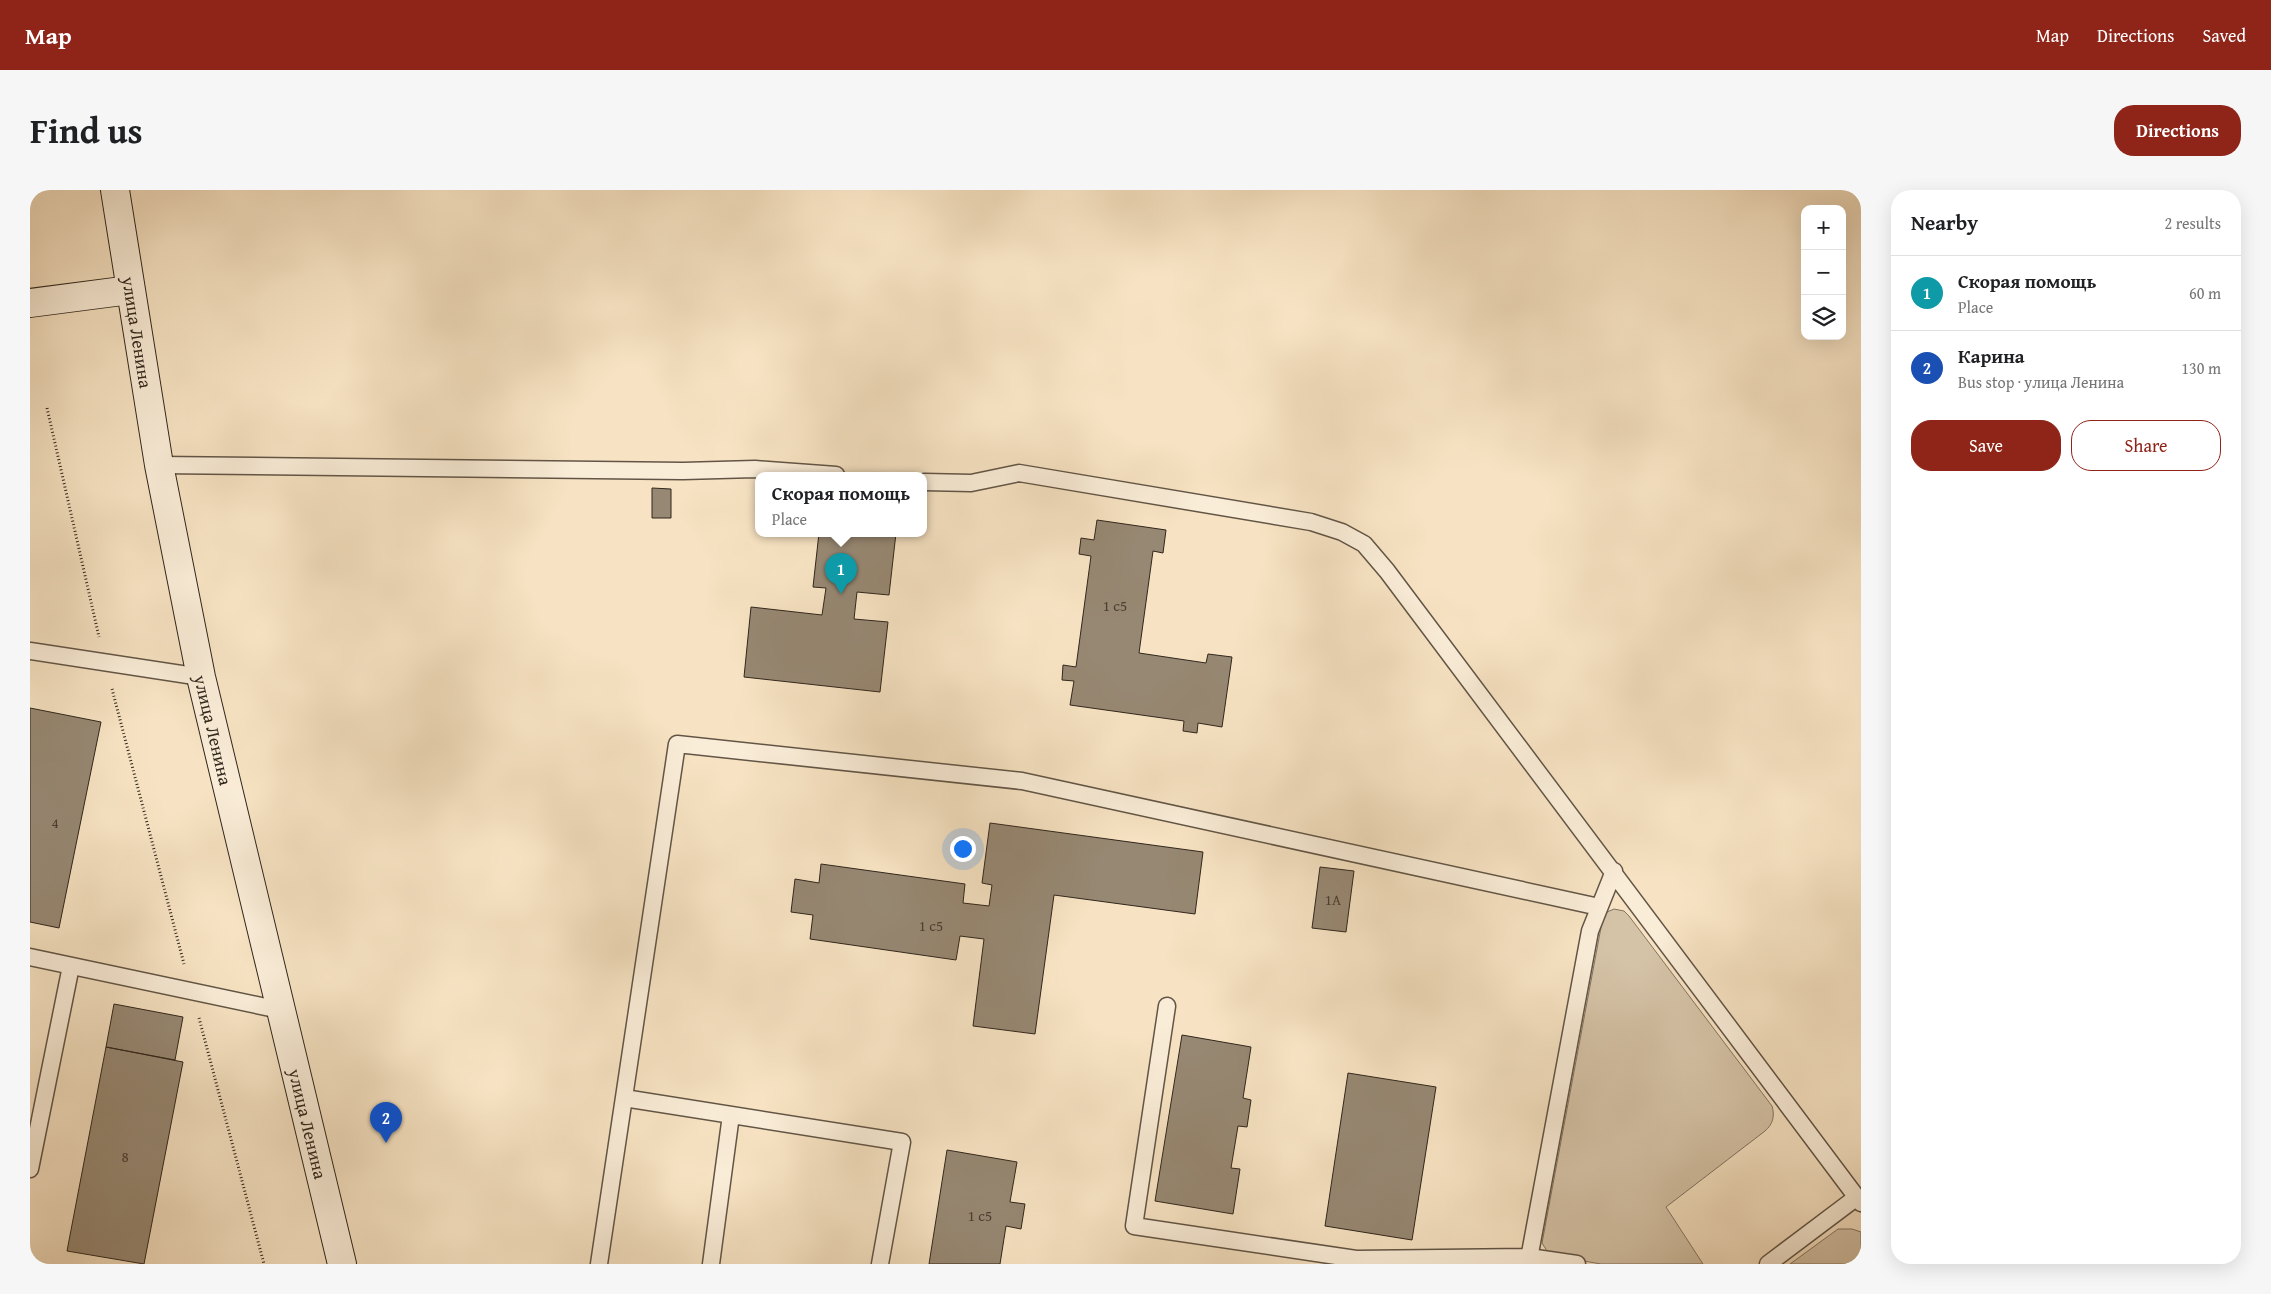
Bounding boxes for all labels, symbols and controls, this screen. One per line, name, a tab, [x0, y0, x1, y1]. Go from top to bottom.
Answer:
text: Map	[25, 18, 72, 53]
text: Map	[2036, 22, 2069, 49]
text: Directions	[2097, 22, 2174, 49]
text: Saved	[2202, 22, 2246, 49]
text: Find us	[30, 105, 143, 156]
button: Directions	[2114, 105, 2241, 156]
map controls	[1801, 205, 1846, 340]
button: +	[1801, 205, 1846, 250]
text: Nearby	[1911, 207, 1978, 238]
text: 2 results	[2164, 211, 2221, 235]
button: −	[1801, 250, 1846, 295]
text: Скорая помощь	[1958, 267, 2096, 295]
street label: улица Ленина	[115, 273, 160, 390]
text: 1	[1923, 281, 1931, 305]
text: 60 m	[2189, 281, 2221, 305]
button: layers	[1801, 295, 1846, 340]
text: Place	[1958, 295, 1993, 319]
text: Карина	[1958, 342, 2025, 370]
text: 2	[1923, 356, 1931, 380]
text: 130 m	[2181, 356, 2221, 380]
text: Bus stop · улица Ленина	[1958, 370, 2124, 394]
button: Save	[1911, 420, 2061, 471]
button: Share	[2071, 420, 2221, 471]
popup	[755, 472, 927, 537]
text: Скорая помощь	[772, 479, 910, 507]
text: Place	[772, 507, 807, 531]
pin: 1	[825, 553, 857, 594]
house number: 1 с5	[1103, 595, 1127, 616]
street label: улица Ленина	[187, 671, 240, 788]
house number: 4	[51, 812, 59, 833]
your location	[950, 836, 976, 862]
house number: 1А	[1325, 889, 1341, 910]
house number: 1 с5	[919, 915, 943, 936]
street label: улица Ленина	[282, 1065, 335, 1182]
pin: 2	[370, 1102, 402, 1143]
house number: 8	[121, 1146, 129, 1167]
house number: 1 с5	[968, 1205, 992, 1226]

